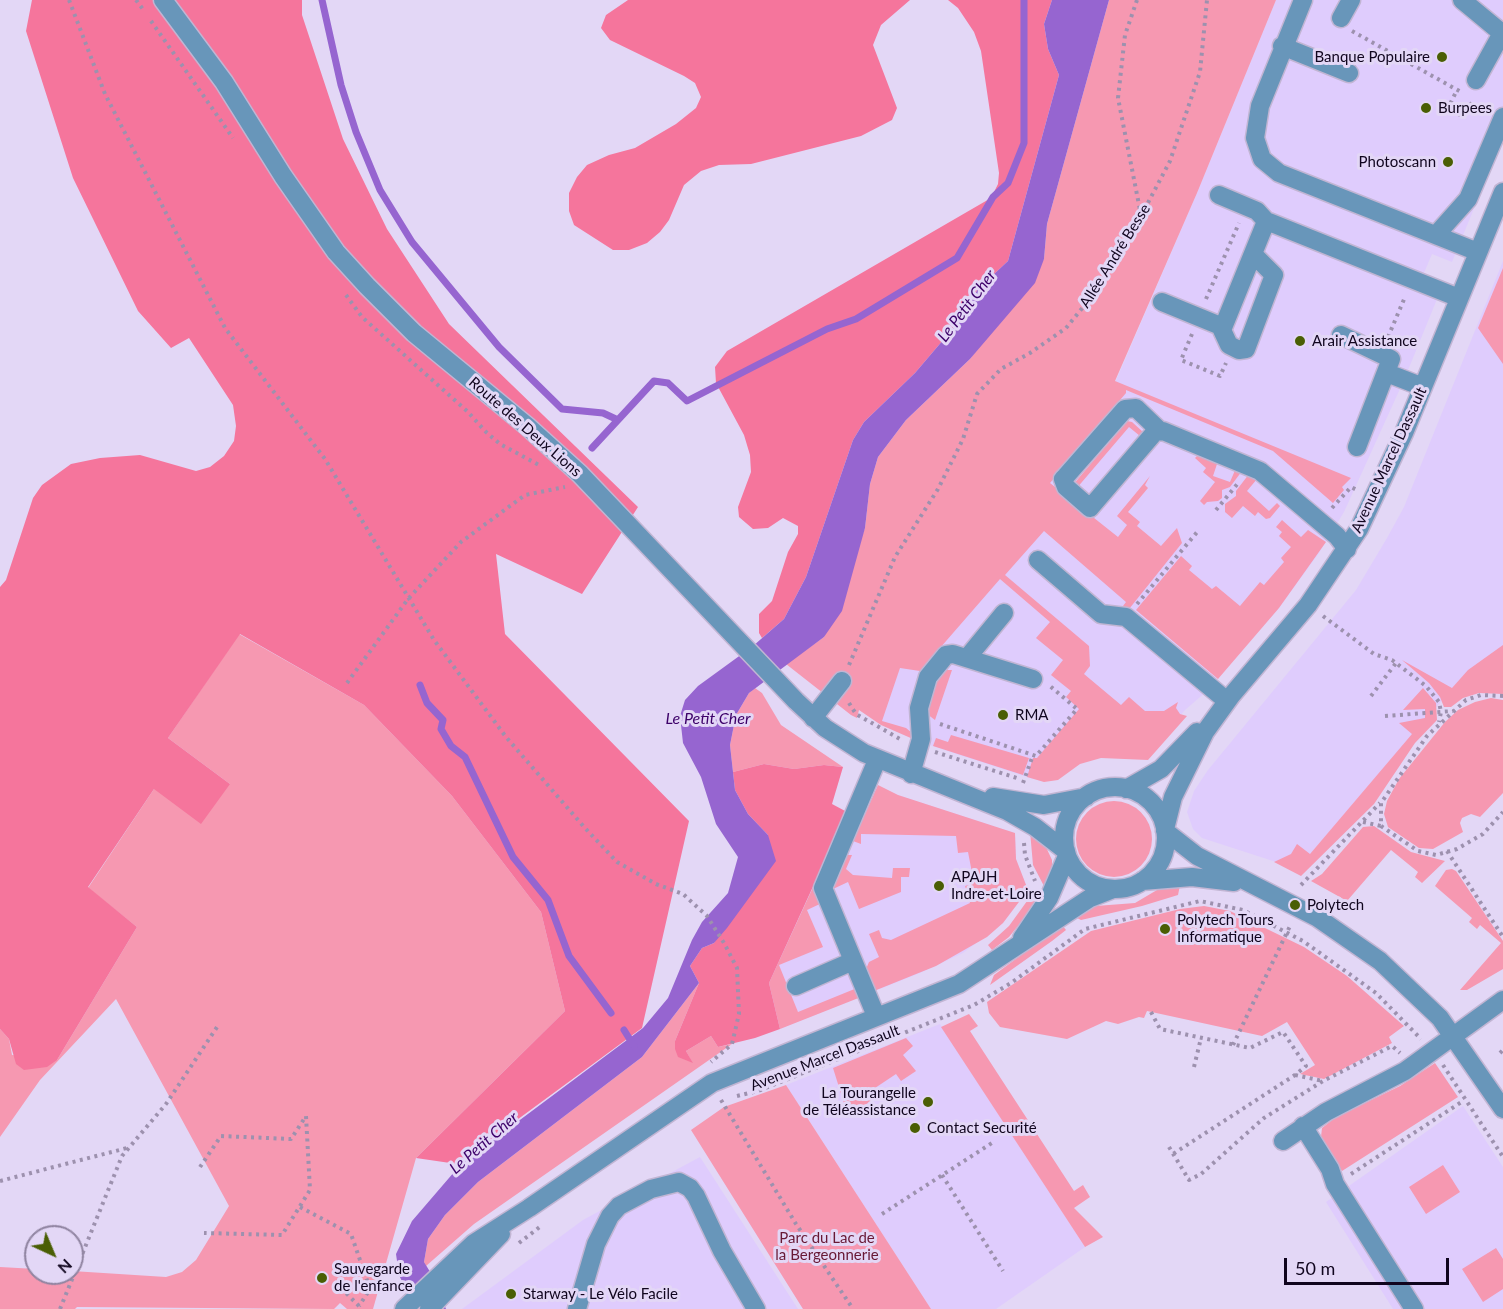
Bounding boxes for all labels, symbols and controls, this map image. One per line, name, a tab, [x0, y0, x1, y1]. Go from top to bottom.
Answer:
place label: Banque Populaire	[1315, 48, 1430, 66]
marker: Banque Populaire	[1435, 50, 1449, 64]
place label: Burpees	[1438, 99, 1492, 117]
marker: Burpees	[1419, 101, 1433, 115]
place label: Photoscann	[1359, 153, 1436, 171]
marker: Photoscann	[1441, 155, 1455, 169]
street label: Allée André Besse	[1076, 201, 1154, 311]
water label: Le Petit Cher	[934, 266, 1000, 346]
place label: Arair Assistance	[1312, 332, 1417, 350]
marker: Arair Assistance	[1293, 334, 1307, 348]
street label: Route des Deux Lions	[465, 373, 585, 481]
street label: Avenue Marcel Dassault	[1347, 384, 1431, 536]
place label: RMA	[1015, 706, 1048, 724]
marker: RMA	[996, 708, 1010, 722]
water label: Le Petit Cher	[666, 709, 750, 729]
place label: APAJH Indre-et-Loire	[951, 868, 1042, 903]
marker: APAJH Indre-et-Loire	[932, 879, 946, 893]
place label: Polytech	[1307, 896, 1364, 914]
marker: Polytech	[1288, 898, 1302, 912]
place label: Polytech Tours Informatique	[1177, 911, 1274, 946]
marker: Polytech Tours Informatique	[1158, 922, 1172, 936]
street label: Avenue Marcel Dassault	[748, 1021, 902, 1095]
place label: La Tourangelle de Téléassistance	[803, 1084, 916, 1119]
marker: La Tourangelle de Téléassistance	[921, 1095, 935, 1109]
water label: Le Petit Cher	[446, 1108, 522, 1178]
place label: Contact Securité	[927, 1119, 1037, 1137]
marker: Contact Securité	[908, 1121, 922, 1135]
north arrow	[24, 1225, 84, 1285]
park label: Parc du Lac de la Bergeonnerie	[775, 1229, 879, 1264]
scale bar	[1287, 1246, 1452, 1284]
text: N	[54, 1256, 77, 1278]
text: 50 m	[1295, 1257, 1335, 1279]
place label: Sauvegarde de l'enfance	[334, 1260, 413, 1295]
marker: Sauvegarde de l'enfance	[315, 1271, 329, 1285]
place label: Starway - Le Vélo Facile	[523, 1285, 678, 1303]
marker: Starway - Le Vélo Facile	[504, 1287, 518, 1301]

